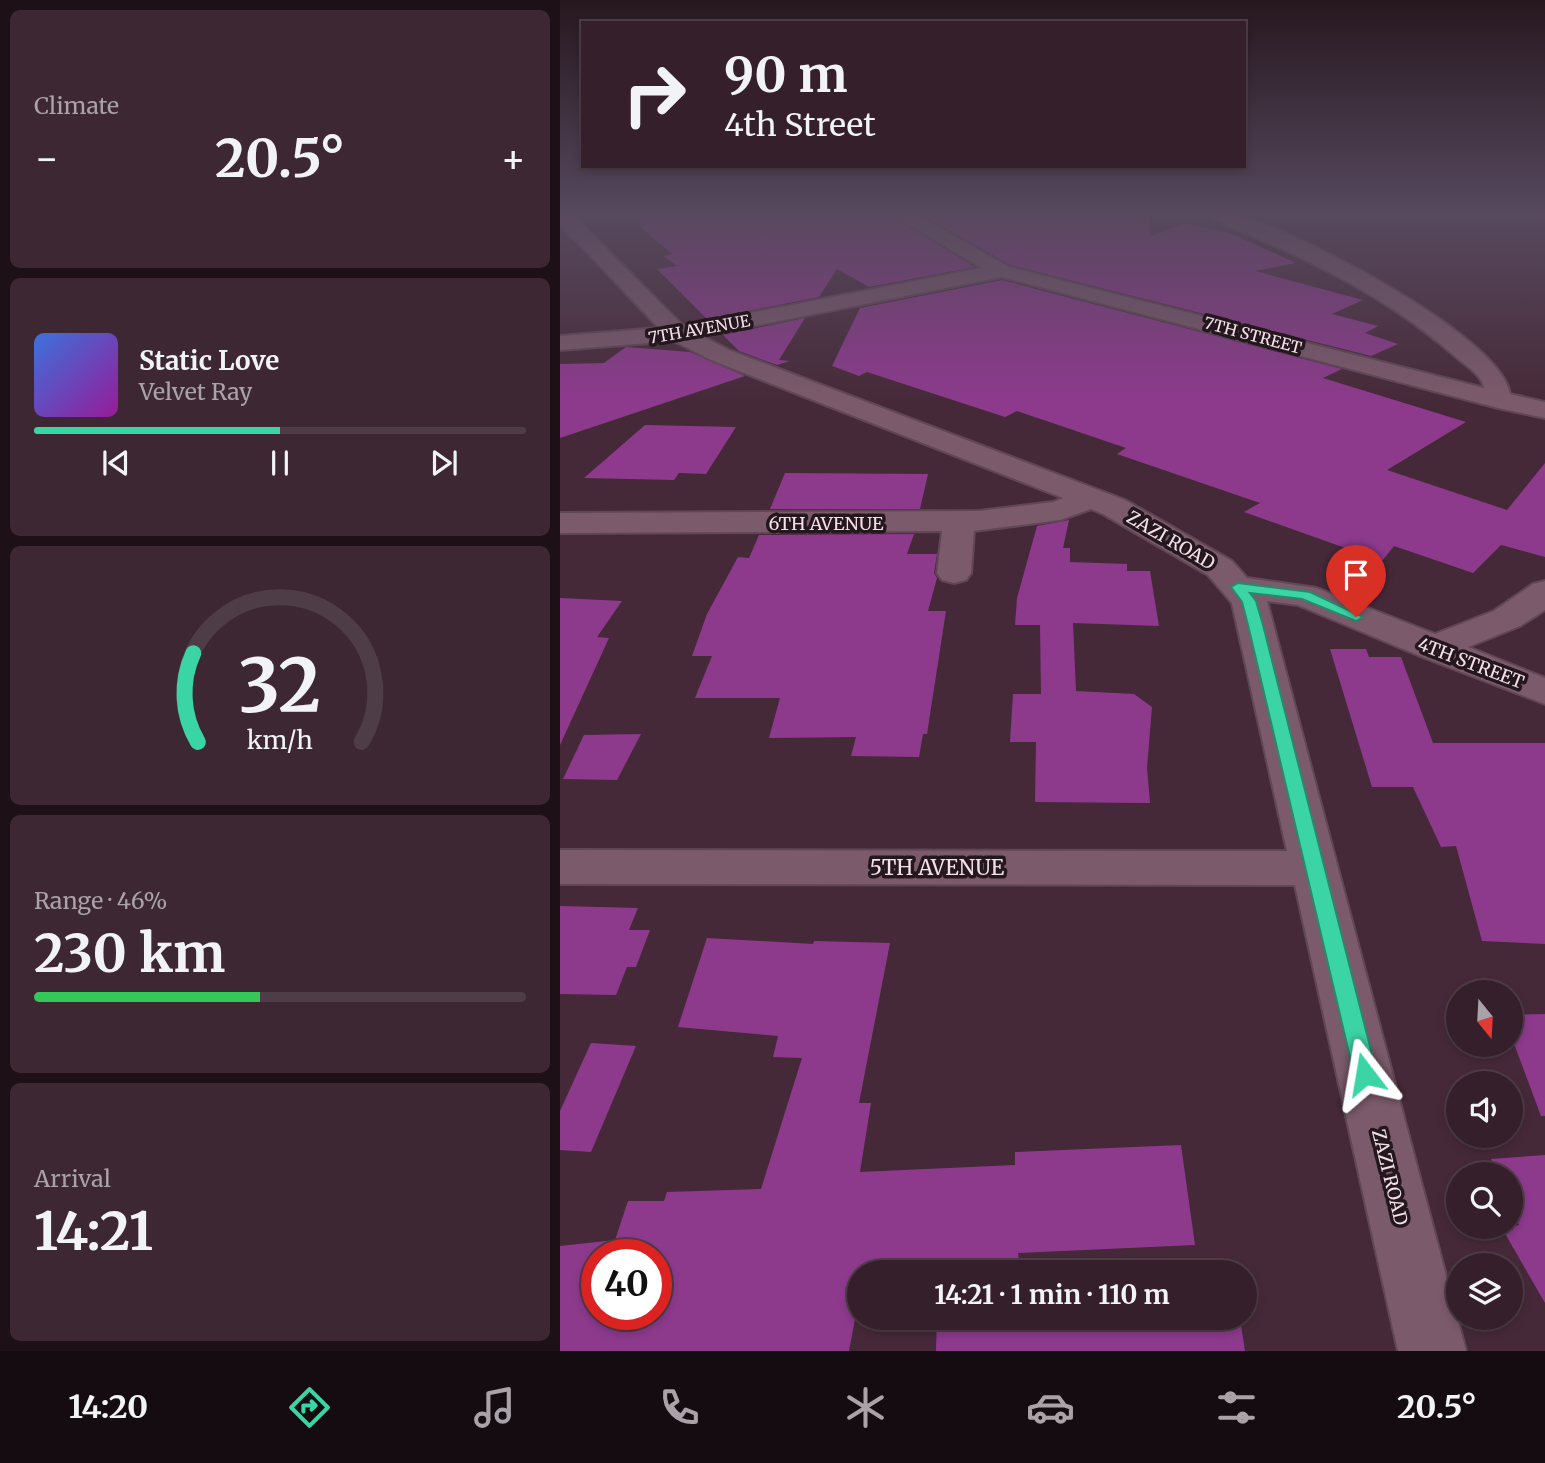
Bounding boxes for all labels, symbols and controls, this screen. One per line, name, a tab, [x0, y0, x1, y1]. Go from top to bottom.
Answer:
text: 90 m	[724, 44, 848, 105]
icon: right	[609, 49, 700, 140]
text: Climate	[34, 91, 119, 120]
text: 4th Street	[724, 105, 876, 145]
text: 20.5°	[215, 126, 345, 191]
text: −	[34, 135, 59, 182]
text: +	[501, 135, 526, 182]
street label: 7TH AVENUE	[647, 310, 752, 348]
street label: 7TH STREET	[1202, 312, 1304, 358]
text: Static Love	[139, 344, 279, 377]
text: Velvet Ray	[139, 377, 252, 406]
icon: previous	[97, 444, 135, 482]
icon: pause	[261, 444, 299, 482]
icon: next	[425, 444, 463, 482]
street label: ZAZI ROAD	[1123, 505, 1219, 575]
street label: 6TH AVENUE	[768, 512, 884, 535]
pin	[1326, 545, 1386, 617]
icon: arrive	[1337, 556, 1375, 594]
street label: 4TH STREET	[1415, 632, 1528, 694]
text: 32	[239, 640, 321, 732]
text: km/h	[247, 723, 313, 755]
street label: 5TH AVENUE	[870, 854, 1005, 881]
text: Range · 46%	[34, 886, 167, 915]
text: 230 km	[34, 921, 225, 986]
north arrow	[1446, 980, 1522, 1057]
map controls	[1446, 980, 1523, 1330]
position arrow	[1328, 1037, 1402, 1111]
button: sound	[1446, 1071, 1523, 1148]
street label: ZAZI ROAD	[1367, 1127, 1413, 1227]
button: search	[1446, 1162, 1523, 1239]
text: Arrival	[34, 1164, 111, 1193]
text: 14:21	[34, 1199, 153, 1264]
speed limit sign: 40	[581, 1239, 672, 1330]
button: layers	[1446, 1253, 1523, 1330]
text: 14:21 · 1 min · 110 m	[934, 1278, 1170, 1311]
icon: directions	[285, 1383, 334, 1432]
icon: music	[470, 1383, 519, 1432]
icon: phone	[655, 1383, 704, 1432]
icon: climate	[841, 1383, 890, 1432]
icon: car	[1026, 1383, 1075, 1432]
icon: filters	[1212, 1383, 1261, 1432]
text: 14:20	[68, 1387, 148, 1427]
text: 20.5°	[1397, 1387, 1477, 1427]

